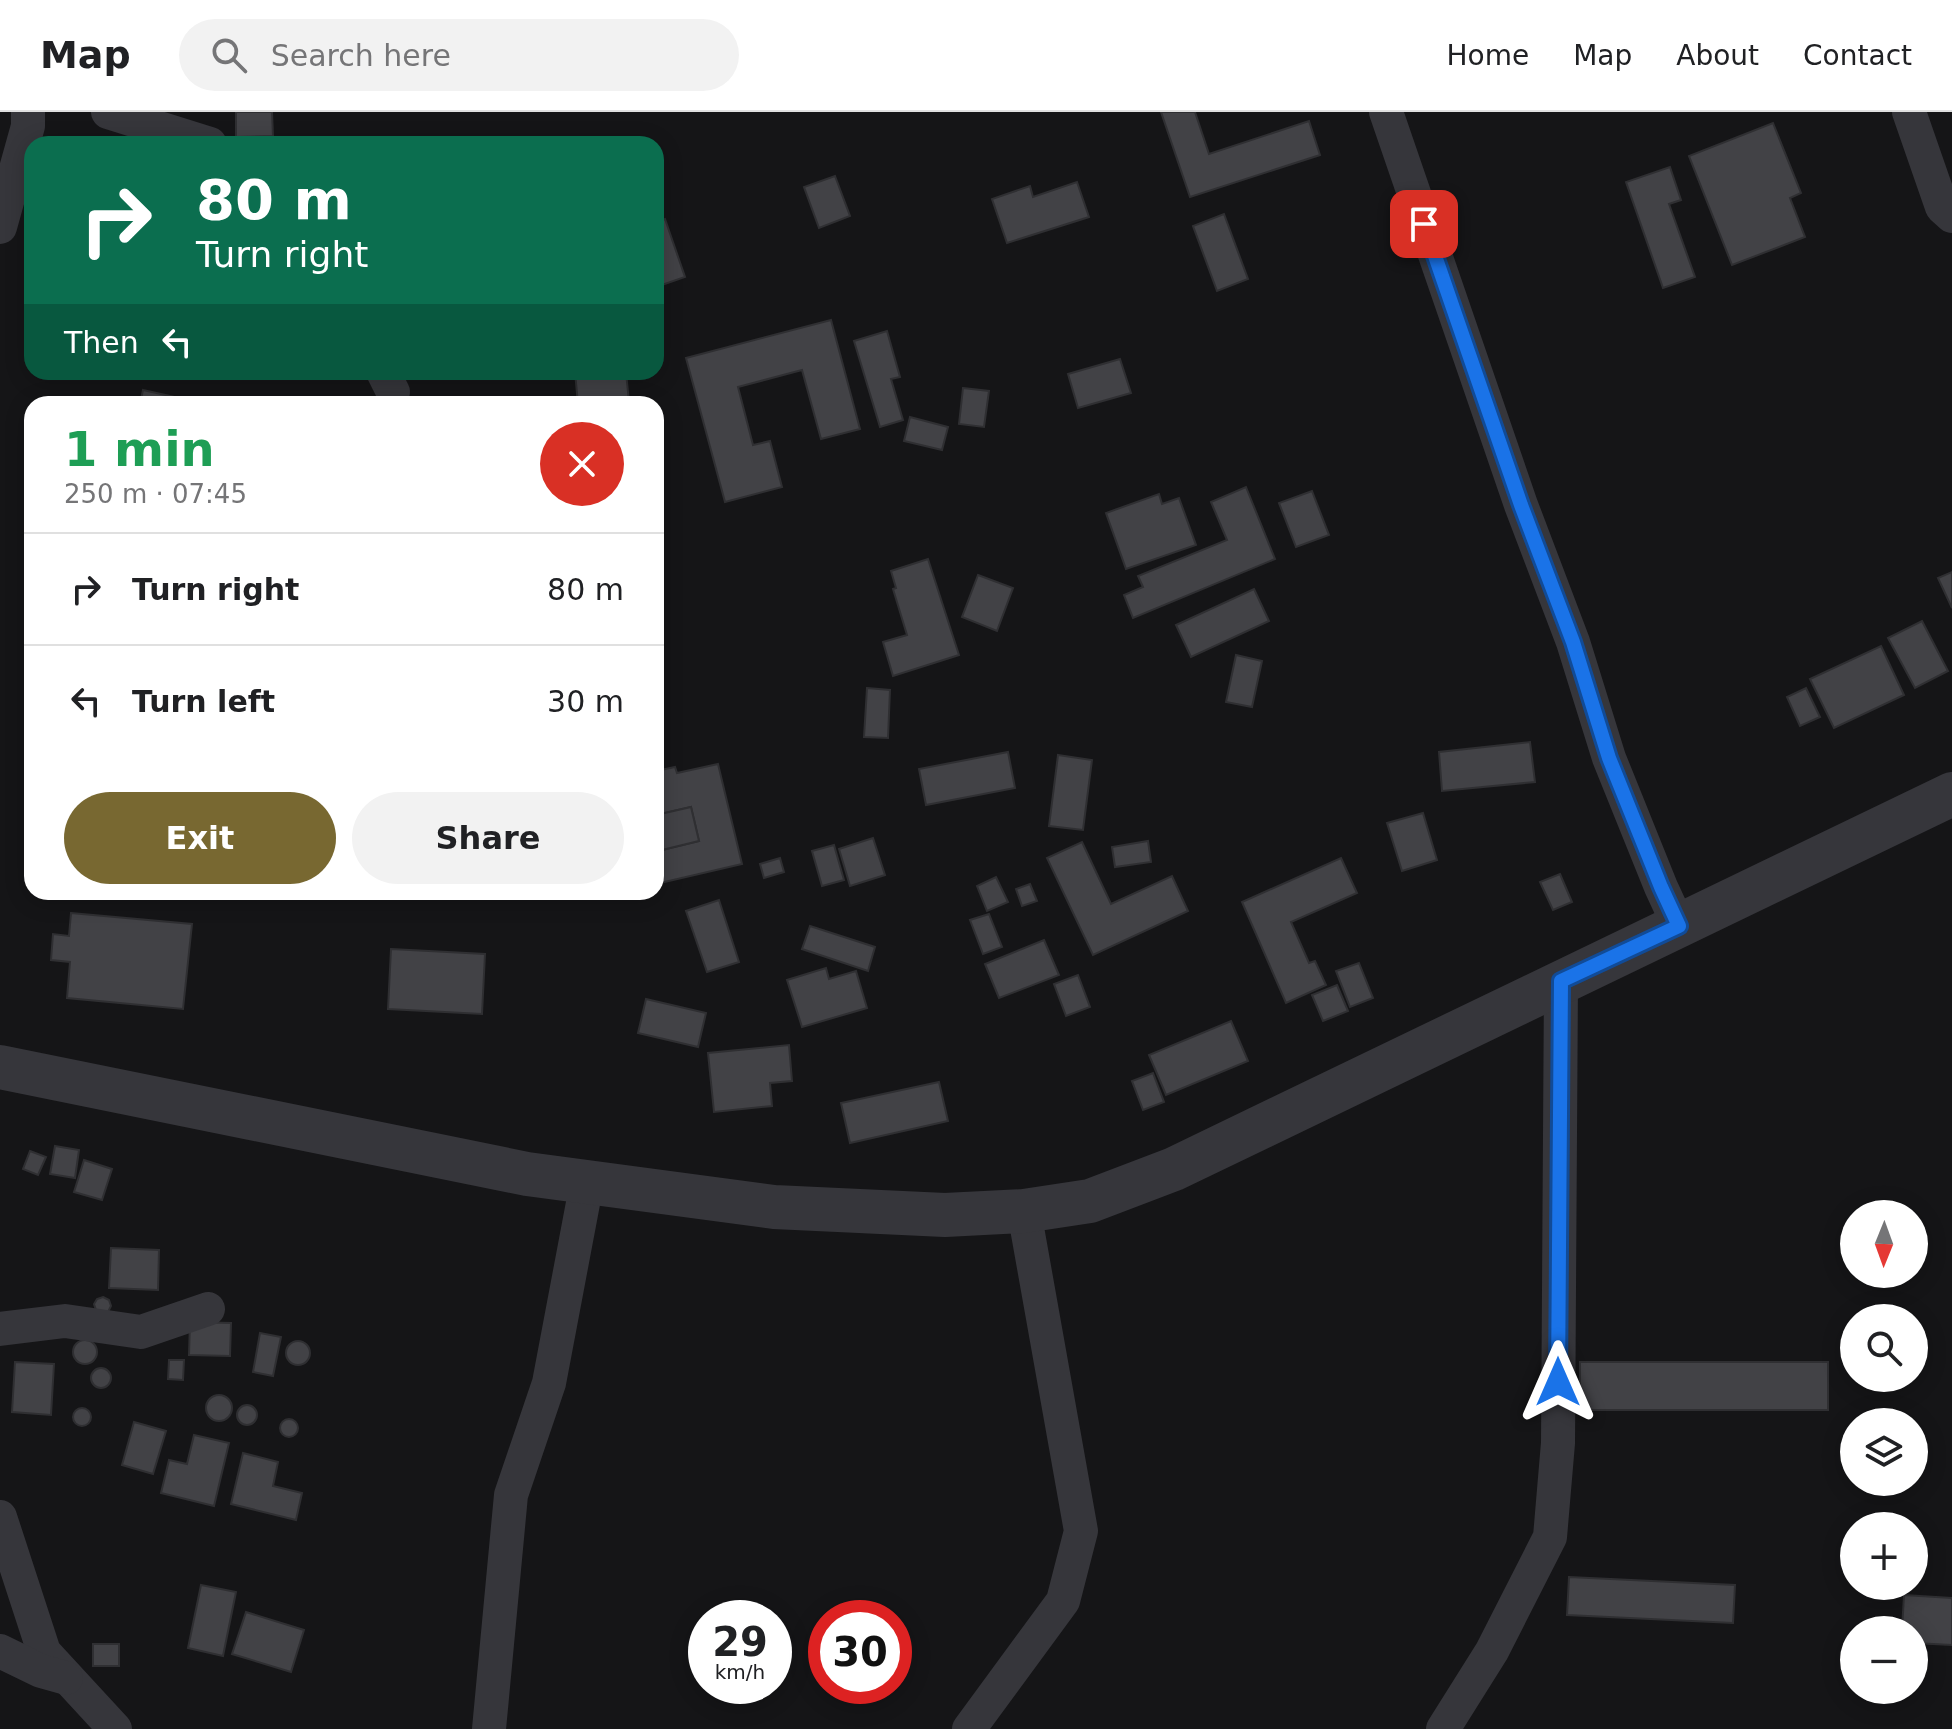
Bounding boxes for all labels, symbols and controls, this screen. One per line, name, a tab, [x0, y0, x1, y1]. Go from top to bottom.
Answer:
search box	[179, 19, 739, 91]
text: Map	[40, 33, 131, 77]
icon: search	[207, 33, 251, 77]
text: Search here	[271, 38, 451, 73]
text: Home	[1446, 39, 1529, 72]
text: Map	[1573, 39, 1632, 72]
text: About	[1676, 39, 1759, 72]
text: Contact	[1803, 39, 1912, 72]
text: 80 m	[196, 167, 352, 232]
icon: right	[64, 168, 168, 272]
pin	[1390, 190, 1458, 258]
icon: arrive	[1402, 202, 1446, 246]
text: Turn right	[196, 234, 368, 275]
icon: left	[155, 320, 199, 364]
text: Then	[64, 325, 139, 360]
text: 1 min	[64, 421, 215, 477]
button: close	[540, 422, 624, 506]
text: 250 m · 07:45	[64, 479, 247, 509]
icon: right	[64, 567, 108, 611]
text: Turn right	[132, 572, 299, 607]
text: 80 m	[547, 572, 624, 607]
icon: left	[64, 679, 108, 723]
text: Turn left	[132, 684, 275, 719]
text: 30 m	[547, 684, 624, 719]
button: Exit	[64, 792, 336, 884]
button: Share	[352, 792, 624, 884]
north arrow	[1840, 1200, 1928, 1288]
map controls	[1840, 1200, 1928, 1704]
button: search	[1840, 1304, 1928, 1392]
position arrow	[1516, 1340, 1600, 1424]
button: layers	[1840, 1408, 1928, 1496]
button: +	[1840, 1512, 1928, 1600]
speed limit sign: 30	[808, 1600, 912, 1704]
button: −	[1840, 1616, 1928, 1704]
text: 29	[712, 1619, 768, 1665]
text: km/h	[715, 1660, 765, 1684]

